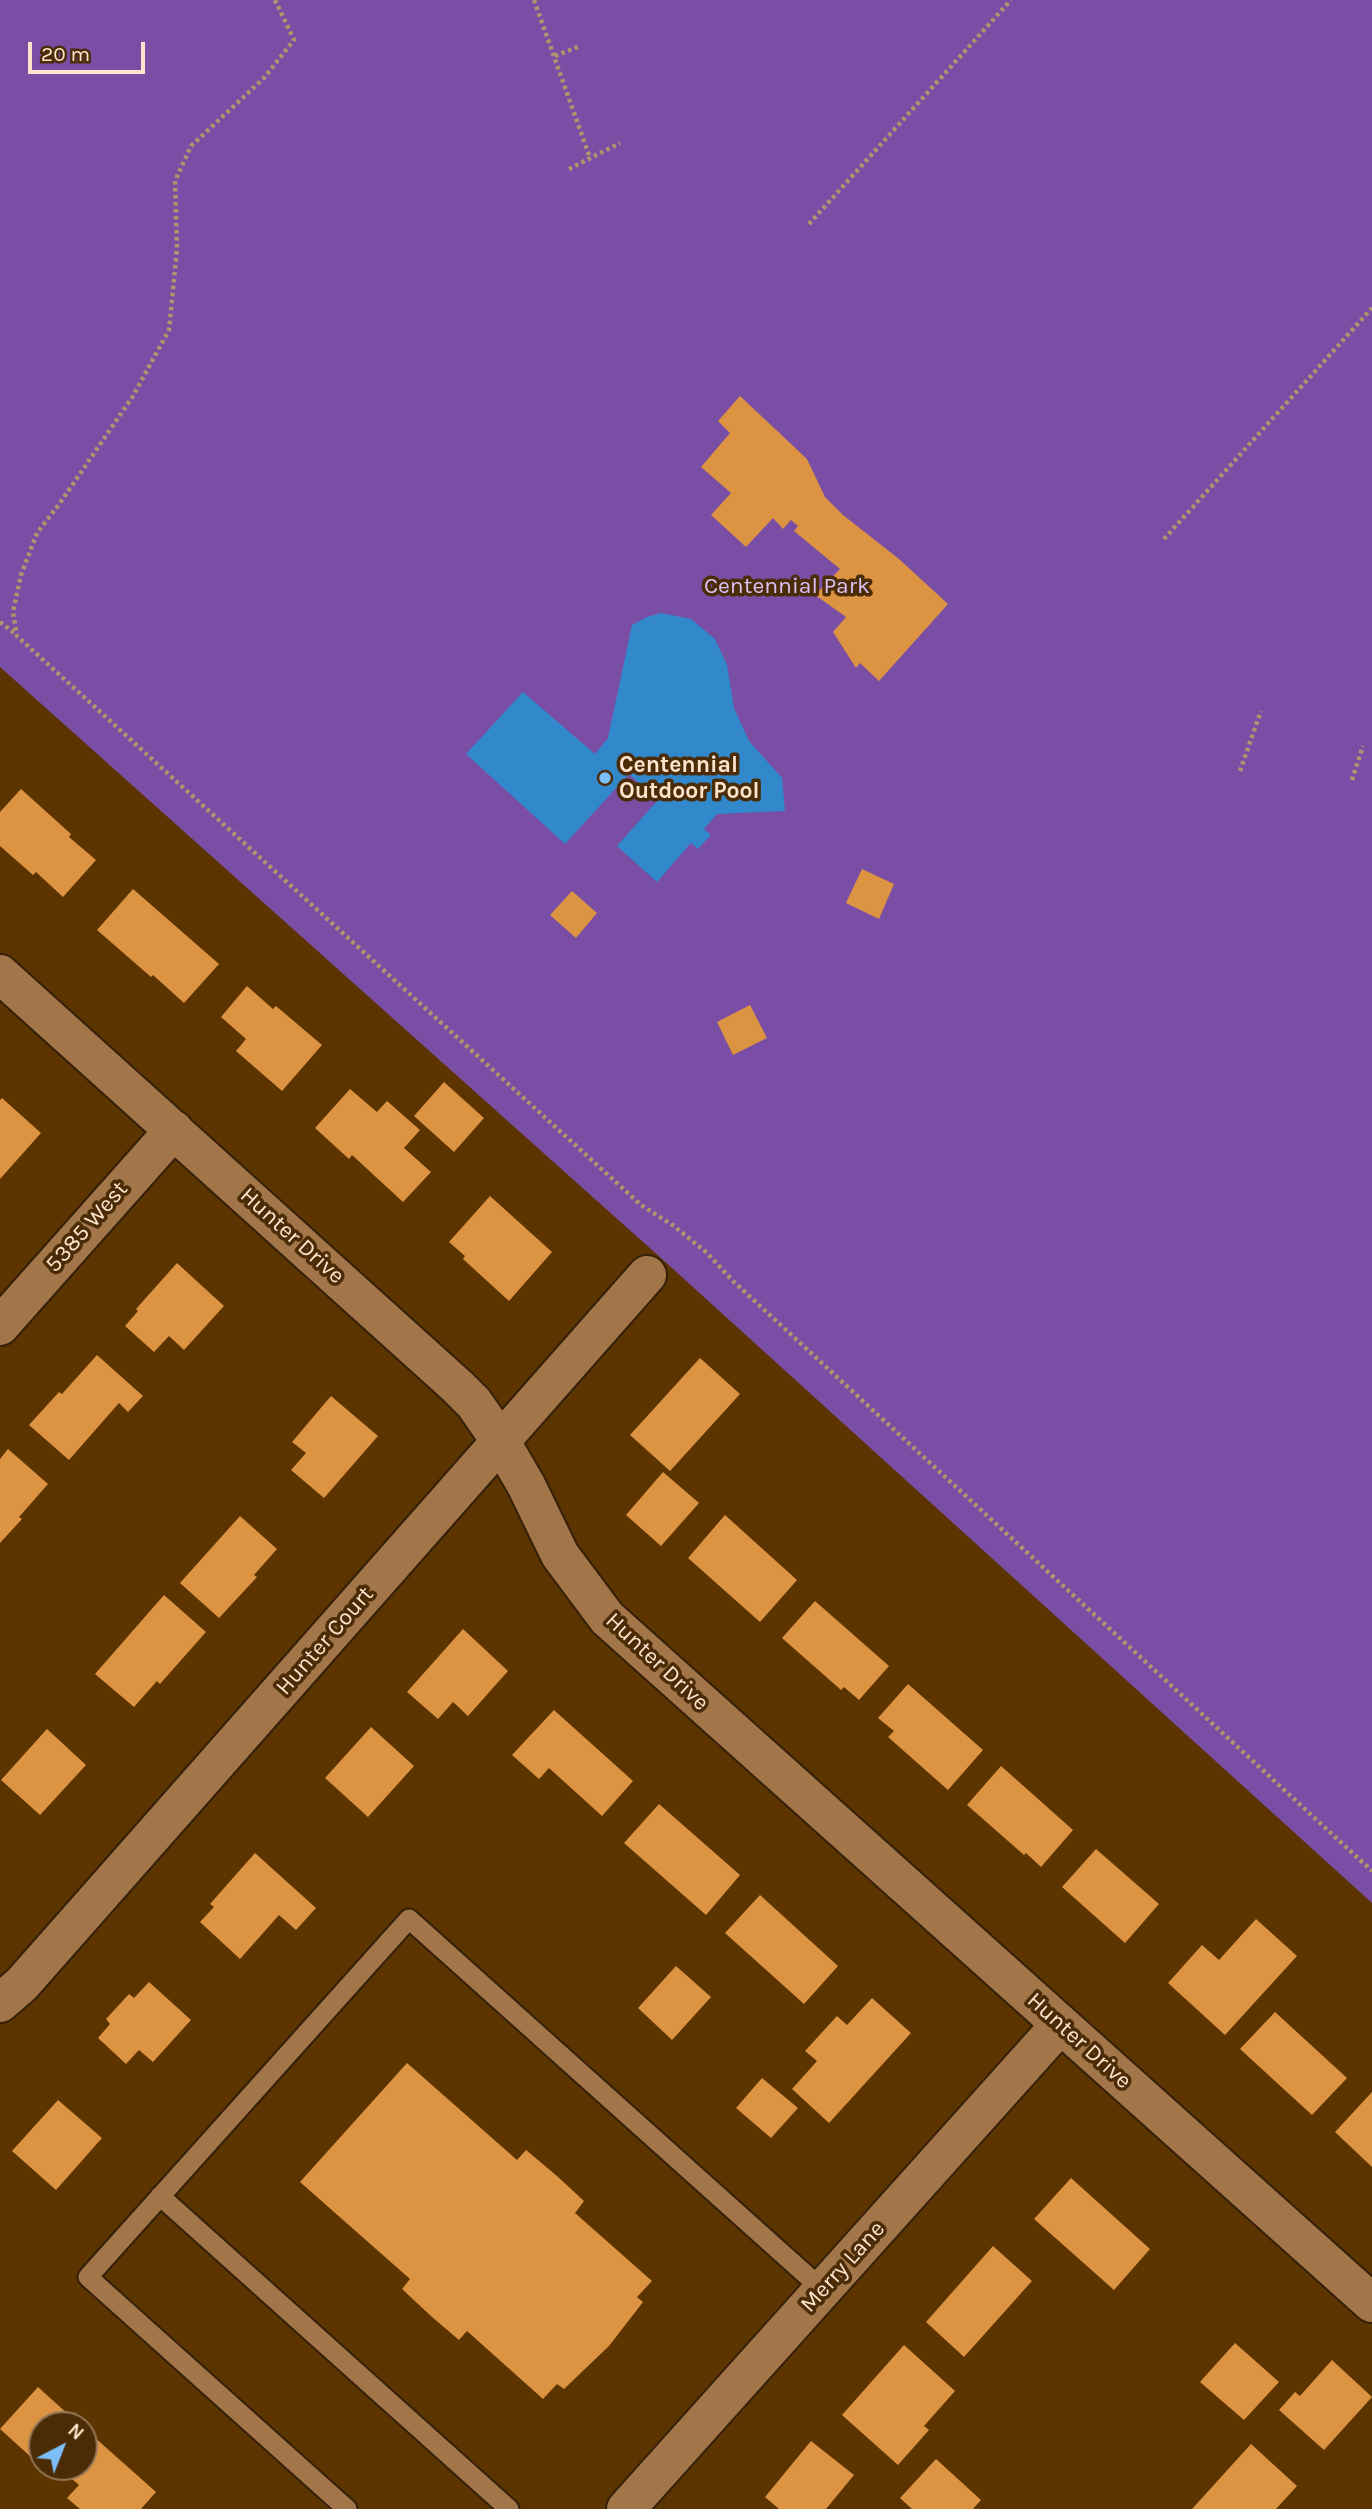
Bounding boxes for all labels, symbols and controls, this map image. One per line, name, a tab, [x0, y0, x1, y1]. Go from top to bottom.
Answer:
scale bar	[32, 28, 149, 72]
text: 20 m	[41, 42, 90, 66]
park label: Centennial Park	[704, 572, 870, 600]
place label: Centennial Outdoor Pool	[619, 751, 760, 805]
marker: Centennial Outdoor Pool	[597, 770, 613, 786]
street label: 5385 West	[40, 1176, 134, 1278]
street label: Hunter Drive	[234, 1182, 350, 1290]
street label: Hunter Court	[270, 1581, 380, 1701]
street label: Hunter Drive	[600, 1607, 714, 1717]
street label: Hunter Drive	[1021, 1987, 1137, 2095]
street label: Merry Lane	[795, 2216, 891, 2318]
north arrow	[28, 2411, 98, 2481]
text: N	[63, 2419, 88, 2445]

